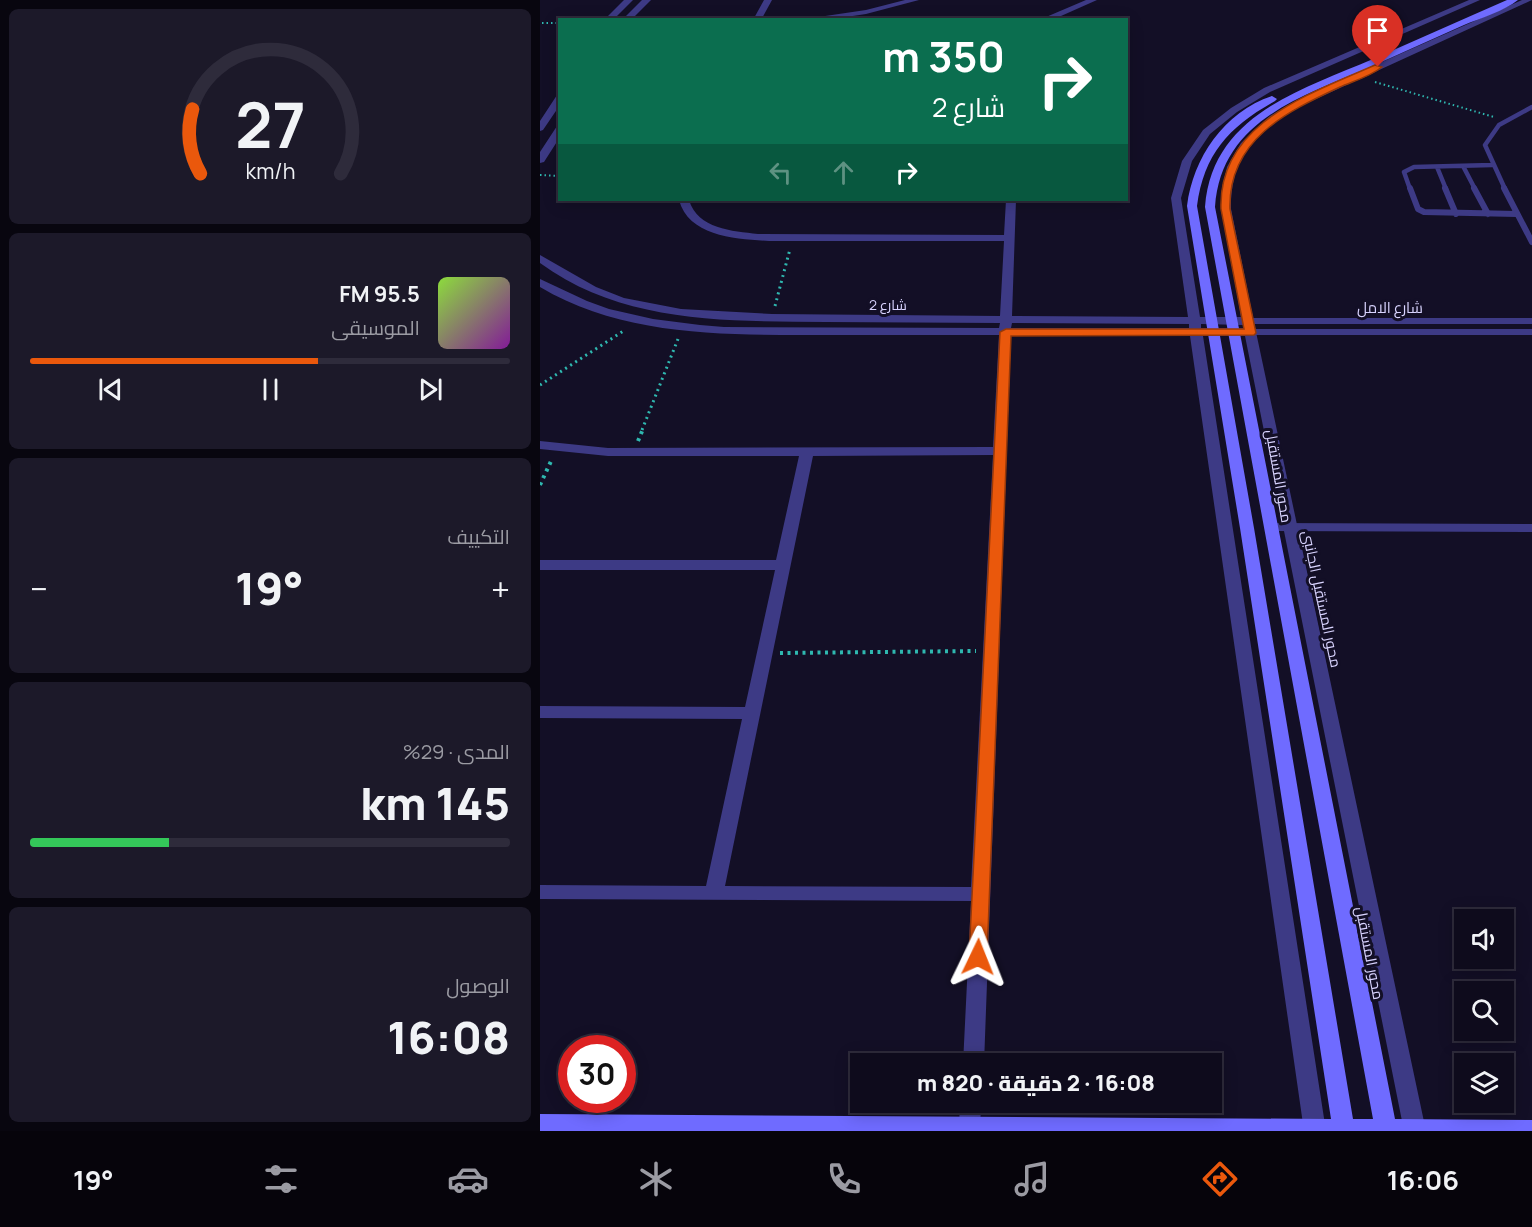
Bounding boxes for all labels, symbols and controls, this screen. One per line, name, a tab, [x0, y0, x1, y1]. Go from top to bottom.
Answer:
pin	[1352, 5, 1403, 67]
icon: arrive	[1361, 14, 1394, 47]
text: 350 m	[882, 27, 1005, 85]
icon: right	[1026, 42, 1104, 120]
text: 27	[235, 81, 305, 167]
text: شارع 2	[932, 88, 1005, 125]
text: km/h	[245, 156, 295, 185]
icon: left	[764, 156, 797, 189]
icon: ahead	[827, 156, 860, 189]
icon: right	[890, 156, 923, 189]
text: 95.5 FM	[339, 279, 420, 309]
street label: شارع 2	[869, 295, 907, 314]
street label: شارع الامل	[1357, 297, 1423, 319]
text: الموسيقى	[331, 314, 420, 341]
icon: previous	[94, 373, 127, 406]
icon: pause	[254, 373, 287, 406]
icon: next	[414, 373, 447, 406]
street label: محور المستقبل	[1260, 428, 1298, 524]
text: التكييف	[447, 523, 510, 550]
street label: محور المستقبل الجانبى	[1297, 529, 1347, 669]
text: 19°	[235, 557, 304, 619]
text: −	[30, 566, 48, 611]
text: +	[491, 566, 510, 611]
text: المدى · 29%	[403, 738, 510, 765]
text: 145 km	[360, 772, 510, 834]
street label: محور المستقبل	[1351, 905, 1389, 1001]
map controls	[1454, 909, 1514, 1113]
button: sound	[1454, 909, 1514, 969]
position arrow	[946, 925, 1010, 989]
text: الوصول	[446, 972, 510, 999]
button: search	[1454, 981, 1514, 1041]
text: 16:08	[387, 1006, 510, 1068]
speed limit sign: 30	[558, 1035, 636, 1113]
button: layers	[1454, 1053, 1514, 1113]
text: 16:08 · 2 دقيقة · 820 m	[917, 1068, 1155, 1098]
icon: filters	[260, 1158, 302, 1200]
icon: car	[447, 1158, 489, 1200]
icon: climate	[635, 1158, 677, 1200]
icon: phone	[823, 1158, 865, 1200]
icon: music	[1011, 1158, 1053, 1200]
icon: directions	[1199, 1158, 1241, 1200]
text: 19°	[73, 1161, 114, 1198]
text: 16:06	[1387, 1161, 1459, 1198]

